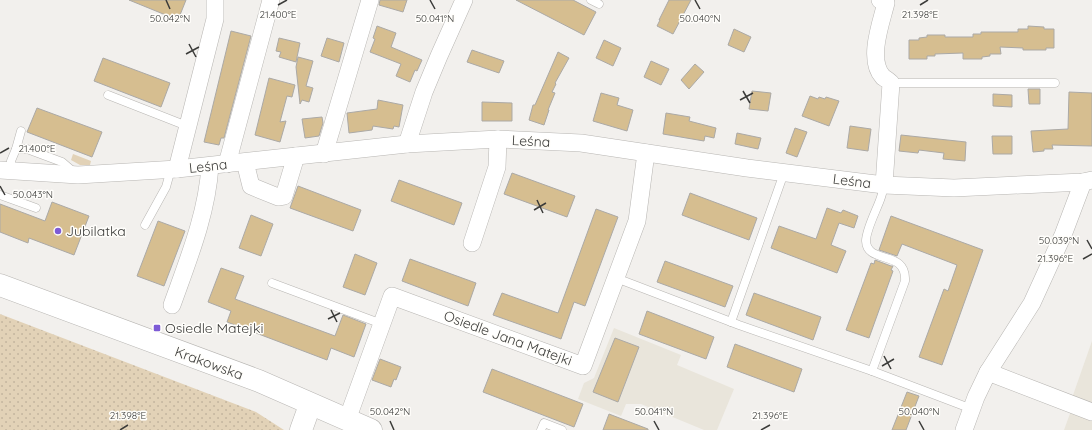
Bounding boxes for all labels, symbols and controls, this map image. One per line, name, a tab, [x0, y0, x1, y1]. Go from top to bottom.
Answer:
text: 21.400°E	[260, 8, 297, 21]
text: 21.398°E	[902, 8, 938, 21]
text: 50.042°N	[150, 12, 190, 25]
text: 50.041°N	[416, 12, 454, 25]
text: 50.040°N	[680, 12, 720, 25]
street label: Leśna	[511, 131, 551, 151]
text: 21.400°E	[19, 142, 56, 155]
street label: Leśna	[188, 155, 228, 177]
street label: Leśna	[832, 170, 872, 192]
text: 50.043°N	[13, 188, 53, 201]
place label: Jubilatka	[66, 222, 126, 240]
marker: Jubilatka	[53, 226, 63, 236]
text: 50.039°N	[1039, 234, 1079, 247]
text: 21.396°E	[1037, 252, 1073, 265]
street label: Osiedle Jana Matejki	[441, 306, 575, 370]
place label: Osiedle Matejki	[165, 319, 263, 337]
marker: Osiedle Matejki	[152, 323, 162, 333]
street label: Krakowska	[172, 342, 246, 384]
text: 50.042°N	[370, 405, 410, 418]
text: 50.041°N	[635, 405, 673, 418]
text: 50.040°N	[899, 405, 939, 418]
text: 21.398°E	[110, 409, 146, 422]
text: 21.396°E	[752, 409, 788, 422]

